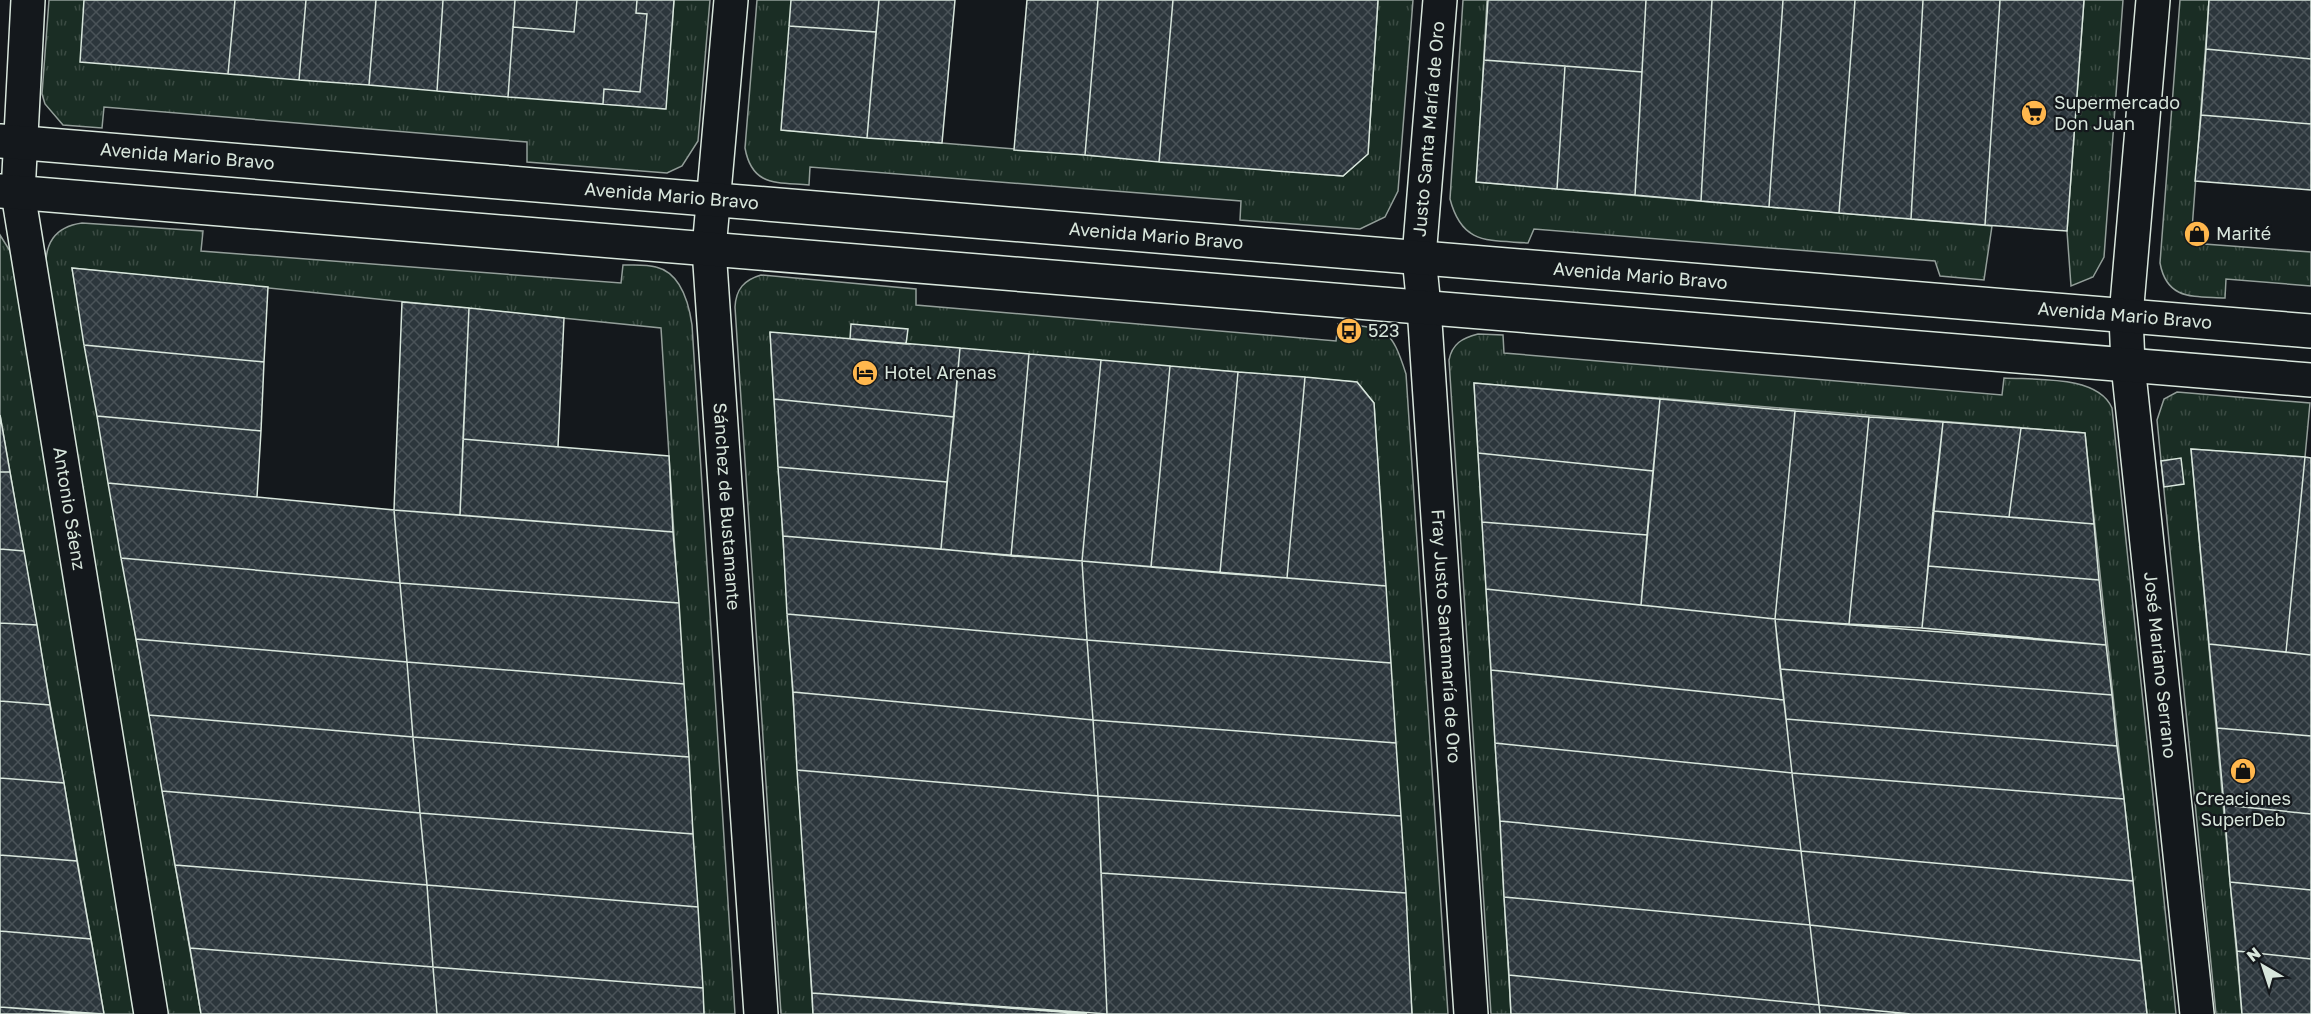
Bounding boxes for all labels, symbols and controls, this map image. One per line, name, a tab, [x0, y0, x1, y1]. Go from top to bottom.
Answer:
street label: Justo Santa María de Oro	[1408, 20, 1448, 238]
place label: Supermercado Don Juan	[2054, 91, 2180, 134]
supermarket icon: Supermercado Don Juan	[2019, 98, 2049, 128]
street label: Avenida Mario Bravo	[99, 137, 276, 174]
street label: Avenida Mario Bravo	[584, 177, 760, 213]
street label: Avenida Mario Bravo	[1068, 217, 1244, 253]
shop icon: Marité	[2182, 219, 2212, 249]
place label: Marité	[2216, 222, 2271, 244]
street label: Avenida Mario Bravo	[1552, 257, 1729, 293]
street label: Avenida Mario Bravo	[2037, 297, 2213, 333]
bus stop icon: 523	[1334, 316, 1364, 346]
place label: 523	[1368, 319, 1399, 341]
hotel icon: Hotel Arenas	[850, 358, 880, 388]
place label: Hotel Arenas	[884, 361, 997, 383]
street label: Sánchez de Bustamante	[709, 402, 746, 611]
street label: Antonio Sáenz	[49, 445, 91, 572]
street label: Fray Justo Santamaría de Oro	[1427, 508, 1466, 764]
street label: José Mariano Serrano	[2140, 571, 2182, 759]
shop icon: Creaciones SuperDeb	[2228, 756, 2258, 786]
place label: Creaciones SuperDeb	[2195, 787, 2291, 830]
north arrow	[2233, 936, 2293, 996]
text: N	[2243, 943, 2265, 966]

